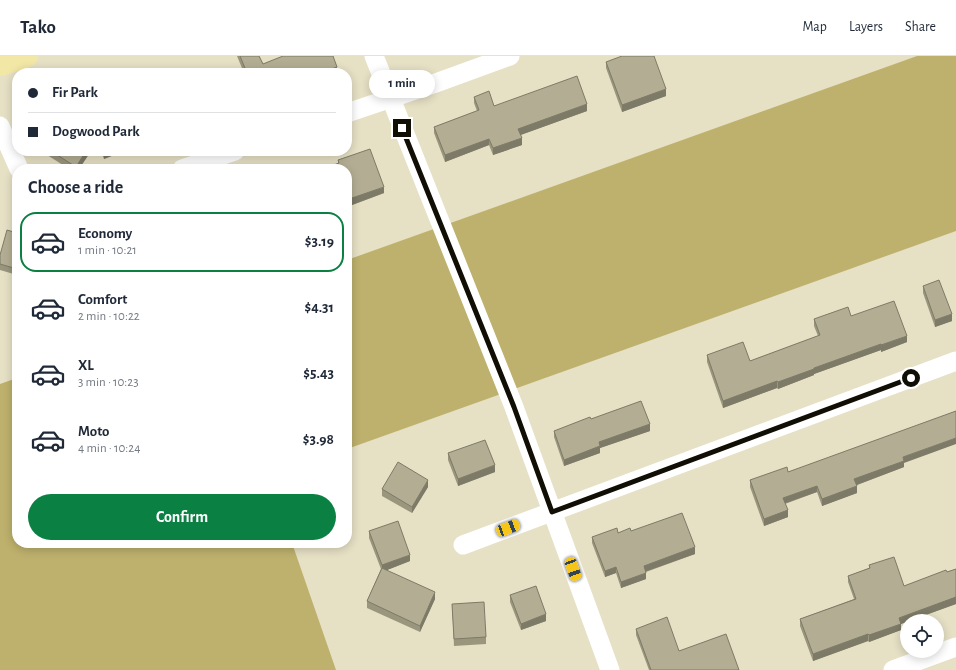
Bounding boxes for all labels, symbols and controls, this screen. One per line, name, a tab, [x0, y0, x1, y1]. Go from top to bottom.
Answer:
text: Tako	[20, 18, 56, 37]
text: Map	[802, 20, 827, 34]
text: Layers	[849, 20, 883, 34]
text: Share	[905, 20, 936, 34]
callout: 1 min	[369, 70, 435, 98]
text: 1 min	[388, 77, 416, 90]
text: Fir Park	[52, 85, 98, 100]
route end	[393, 119, 411, 137]
text: Dogwood Park	[52, 124, 140, 139]
text: Choose a ride	[28, 179, 123, 197]
icon: car	[30, 224, 66, 260]
text: Economy	[78, 226, 132, 241]
text: $3.19	[305, 234, 334, 249]
text: 1 min · 10:21	[78, 244, 137, 257]
icon: car	[30, 290, 66, 326]
text: Comfort	[78, 292, 127, 307]
text: $4.31	[304, 300, 334, 315]
text: 2 min · 10:22	[78, 310, 140, 323]
icon: car	[30, 356, 66, 392]
text: XL	[78, 358, 94, 373]
text: $5.43	[303, 366, 334, 381]
route start	[902, 369, 920, 387]
text: 3 min · 10:23	[78, 376, 139, 389]
icon: car	[30, 422, 66, 458]
text: Moto	[78, 424, 110, 439]
text: $3.98	[303, 432, 334, 447]
text: 4 min · 10:24	[78, 442, 140, 455]
button: Confirm	[28, 494, 336, 540]
car	[495, 518, 521, 538]
car	[563, 556, 583, 582]
map controls	[900, 614, 944, 658]
button: locate	[900, 614, 944, 658]

